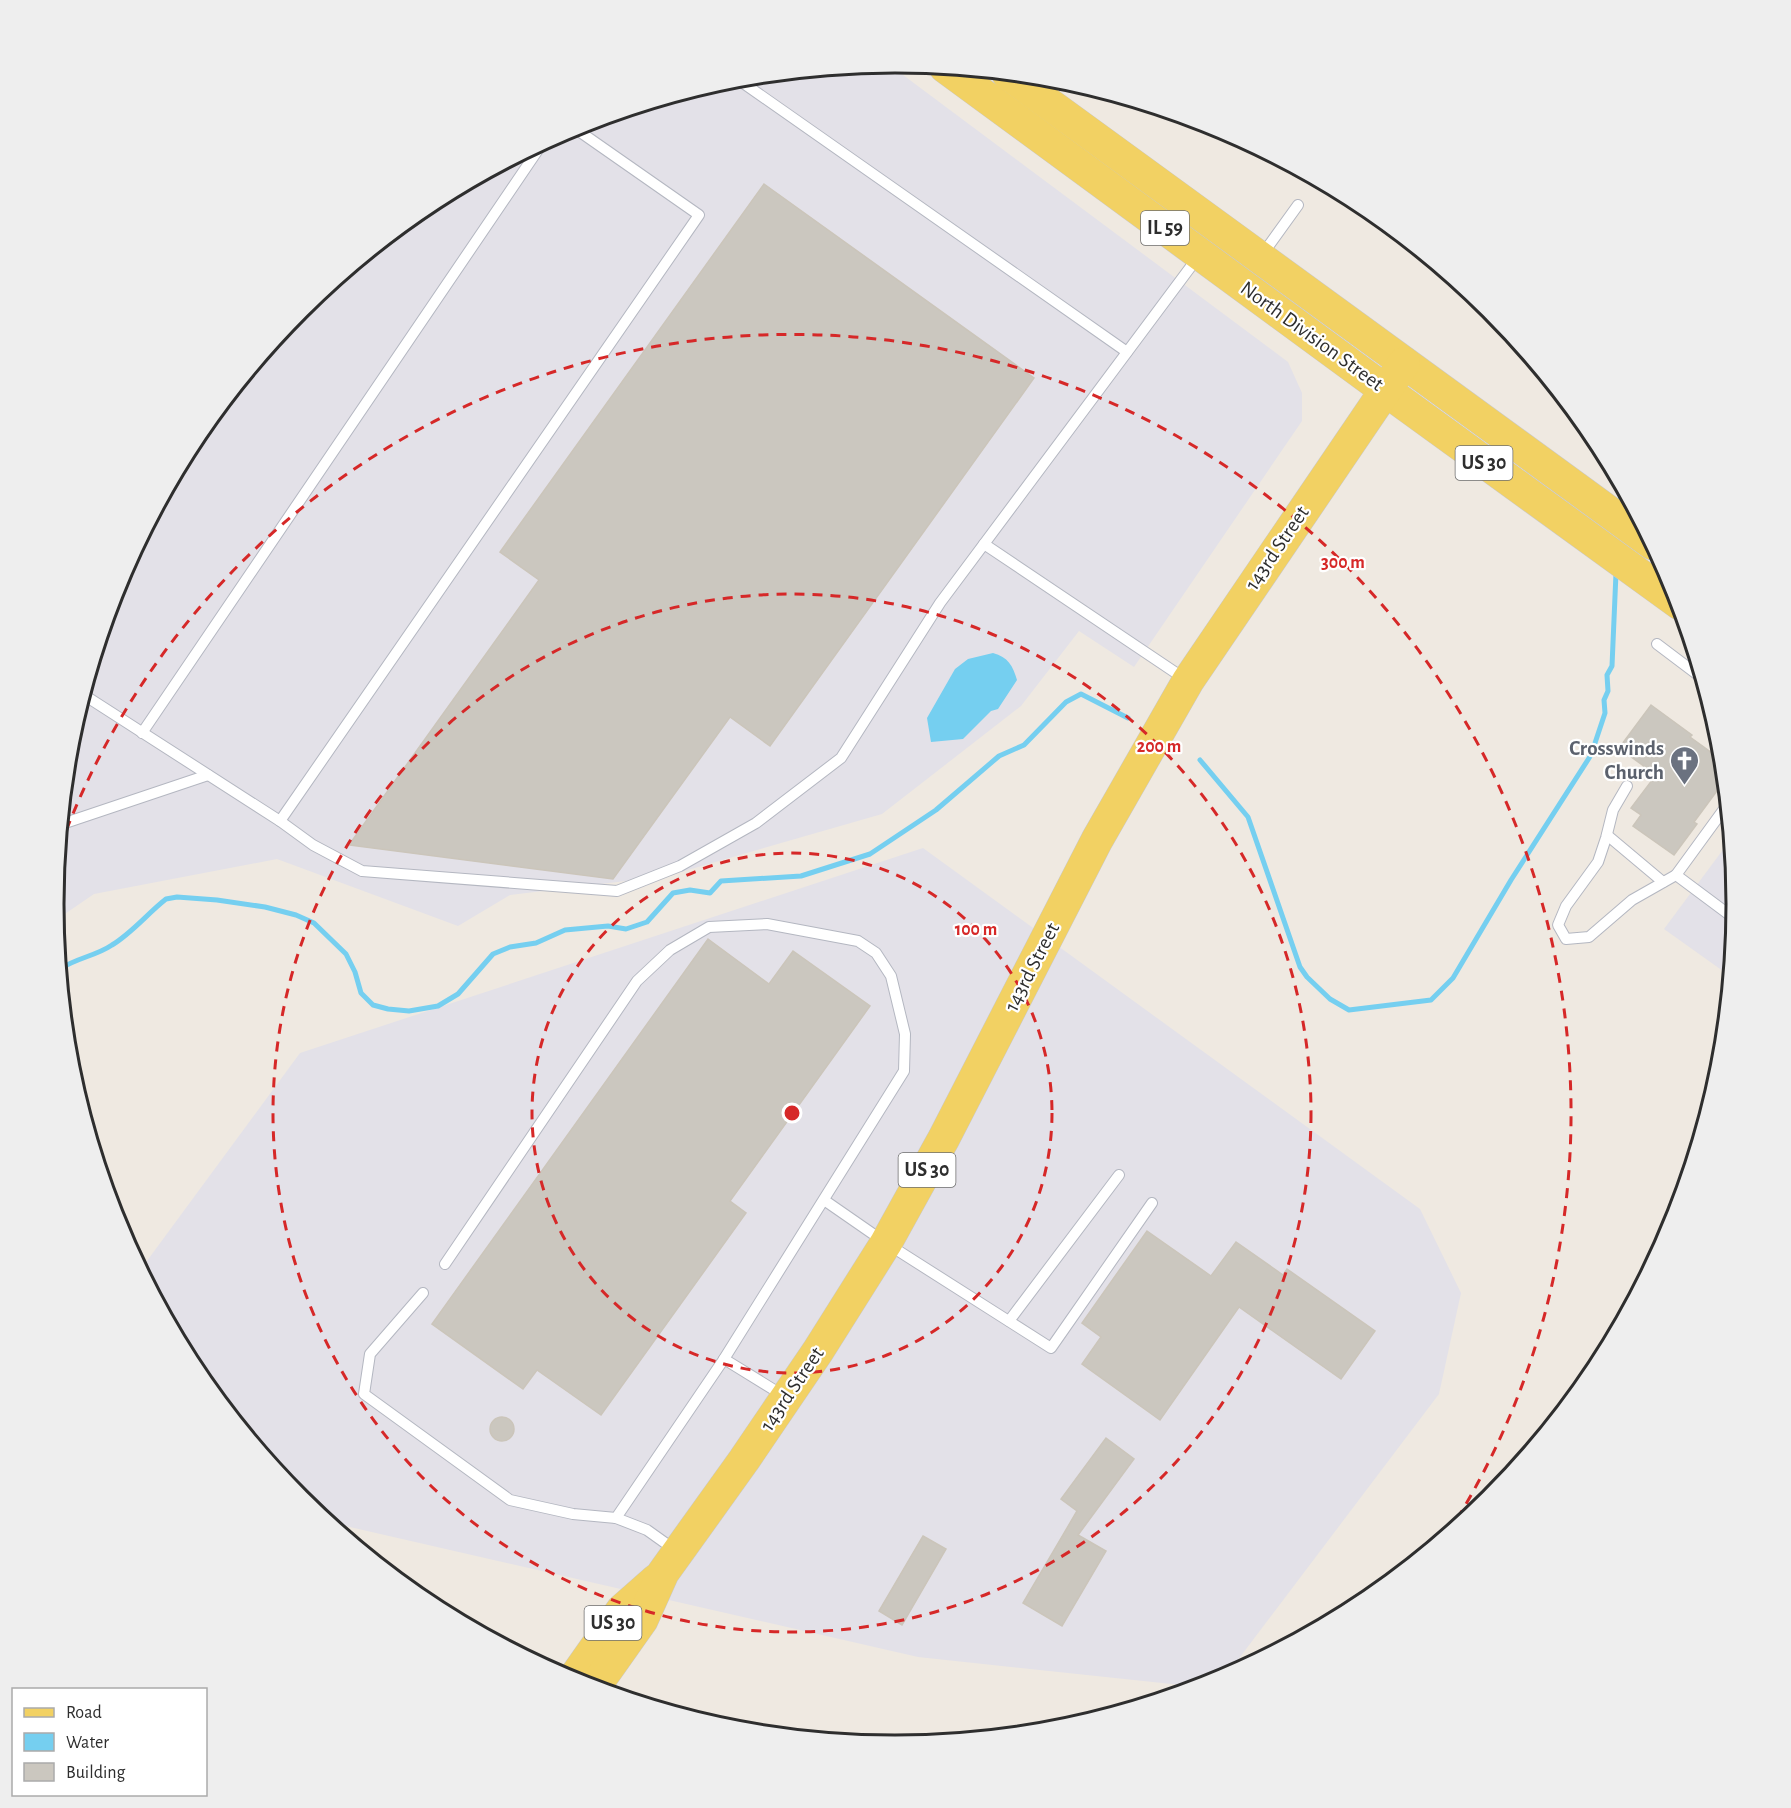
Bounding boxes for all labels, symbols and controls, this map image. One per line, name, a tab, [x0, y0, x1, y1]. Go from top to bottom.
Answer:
road number: IL 59	[1141, 211, 1189, 245]
street label: North Division Street	[1237, 277, 1388, 395]
road number: US 30	[1456, 446, 1512, 480]
street label: 143rd Street	[1241, 502, 1313, 594]
text: 300 m	[1321, 554, 1365, 572]
text: 200 m	[1137, 738, 1181, 756]
place label: Crosswinds Church	[1569, 738, 1664, 783]
church icon: Crosswinds Church	[1669, 744, 1701, 786]
street label: 143rd Street	[1001, 919, 1063, 1015]
text: 100 m	[955, 921, 997, 939]
centre of rings	[782, 1103, 802, 1123]
road number: US 30	[898, 1153, 956, 1187]
street label: 143rd Street	[756, 1343, 828, 1435]
road number: US 30	[584, 1606, 642, 1640]
legend	[12, 1688, 207, 1796]
text: Road	[66, 1704, 102, 1722]
text: Water	[66, 1734, 109, 1752]
text: Building	[66, 1764, 126, 1782]

